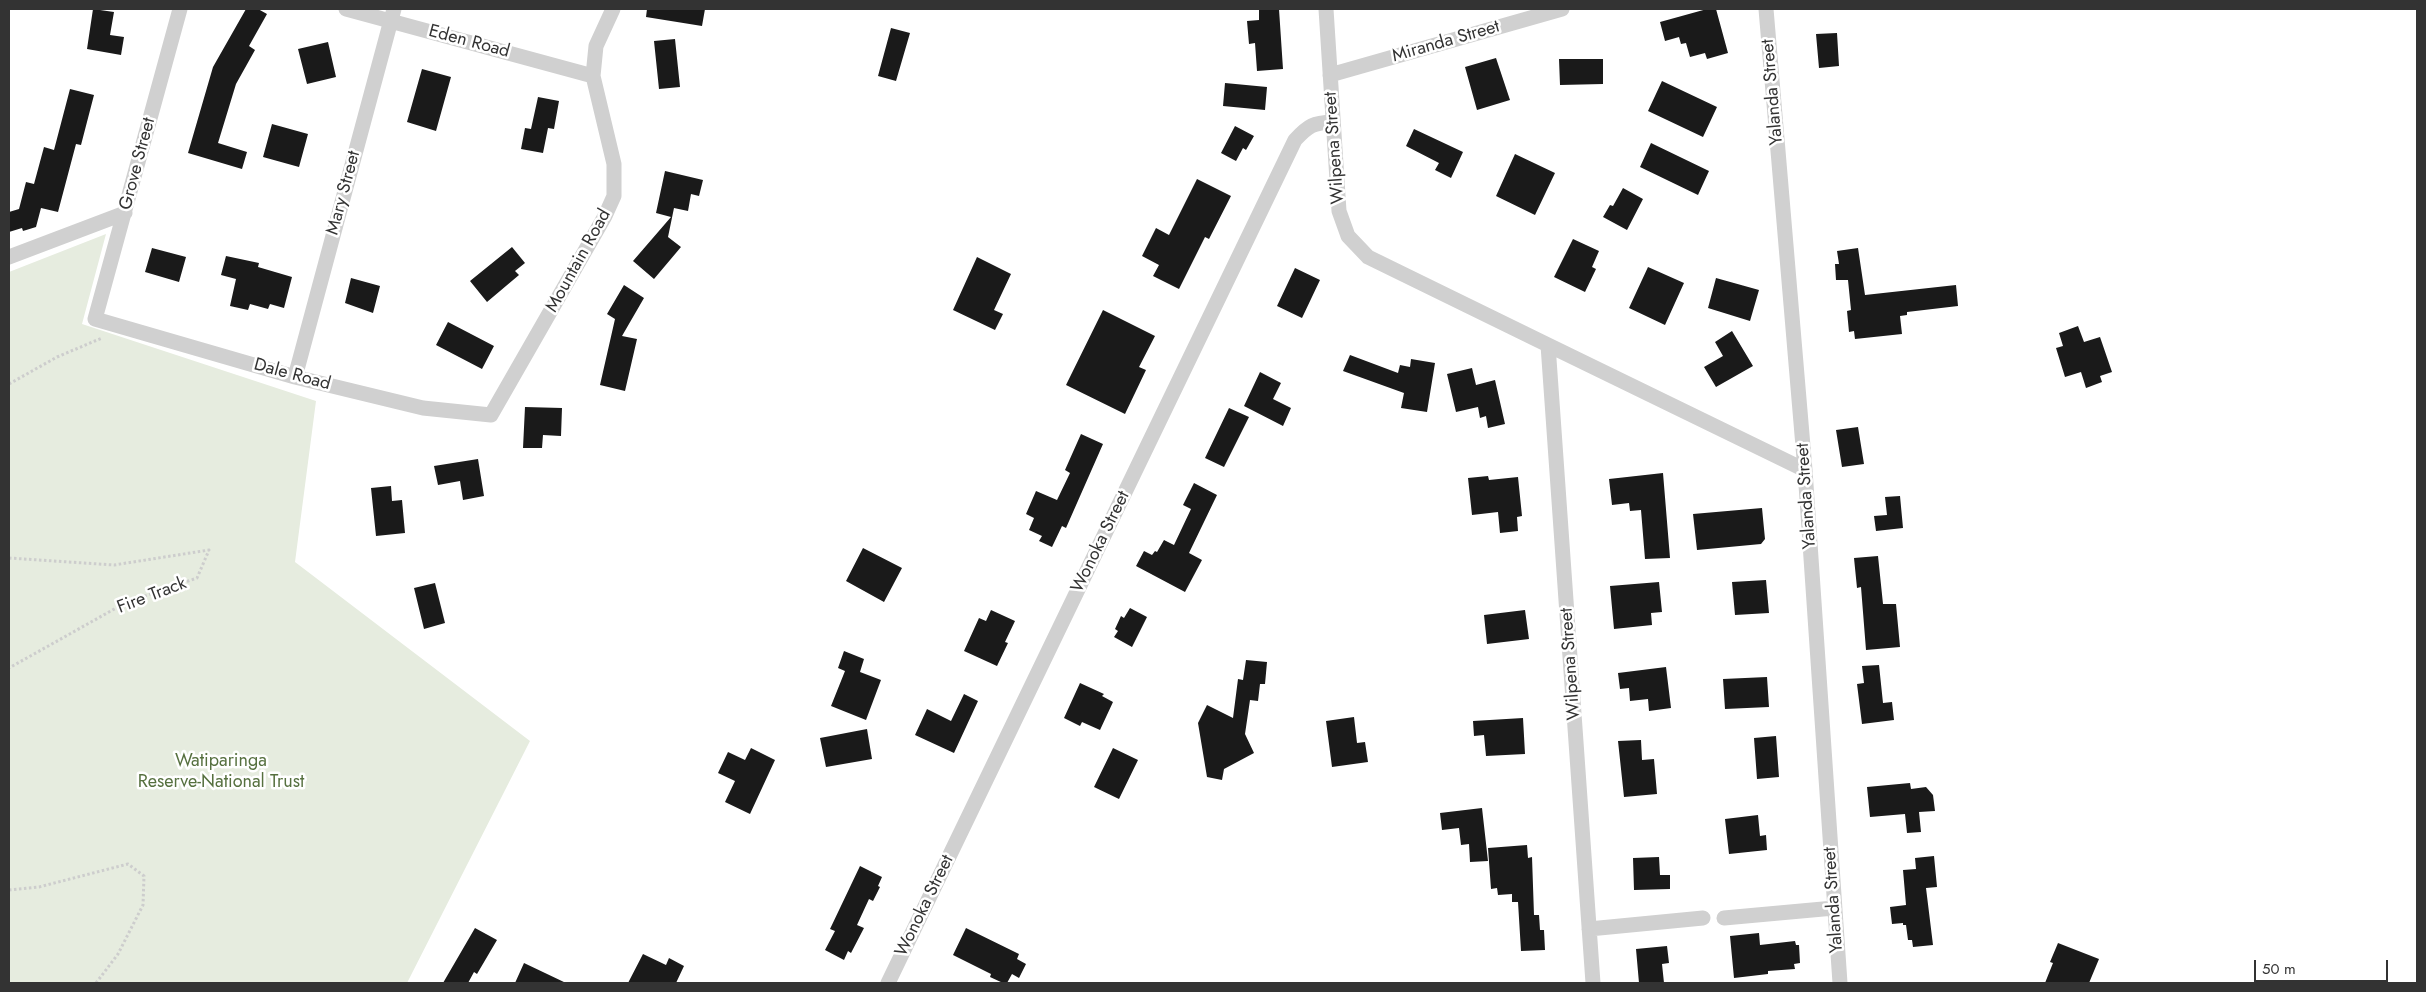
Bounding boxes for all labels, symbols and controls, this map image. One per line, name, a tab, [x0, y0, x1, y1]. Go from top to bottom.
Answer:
street label: Miranda Street	[1390, 16, 1502, 68]
street label: Eden Road	[426, 21, 512, 63]
street label: Yalanda Street	[1758, 38, 1788, 146]
street label: Wilpena Street	[1320, 91, 1350, 205]
street label: Grove Street	[115, 115, 161, 213]
street label: Mary Street	[322, 149, 366, 237]
street label: Mountain Road	[542, 206, 616, 316]
street label: Dale Road	[251, 354, 333, 396]
street label: Yalanda Street	[1793, 442, 1821, 550]
street label: Wonoka Street	[1067, 488, 1135, 596]
street label: Fire Track	[114, 573, 190, 619]
street label: Wilpena Street	[1556, 607, 1586, 721]
park label: Watiparinga Reserve-National Trust	[138, 751, 304, 794]
street label: Yalanda Street	[1820, 846, 1848, 954]
street label: Wonoka Street	[891, 852, 959, 960]
scale bar	[2256, 950, 2390, 982]
text: 50 m	[2262, 958, 2296, 980]

